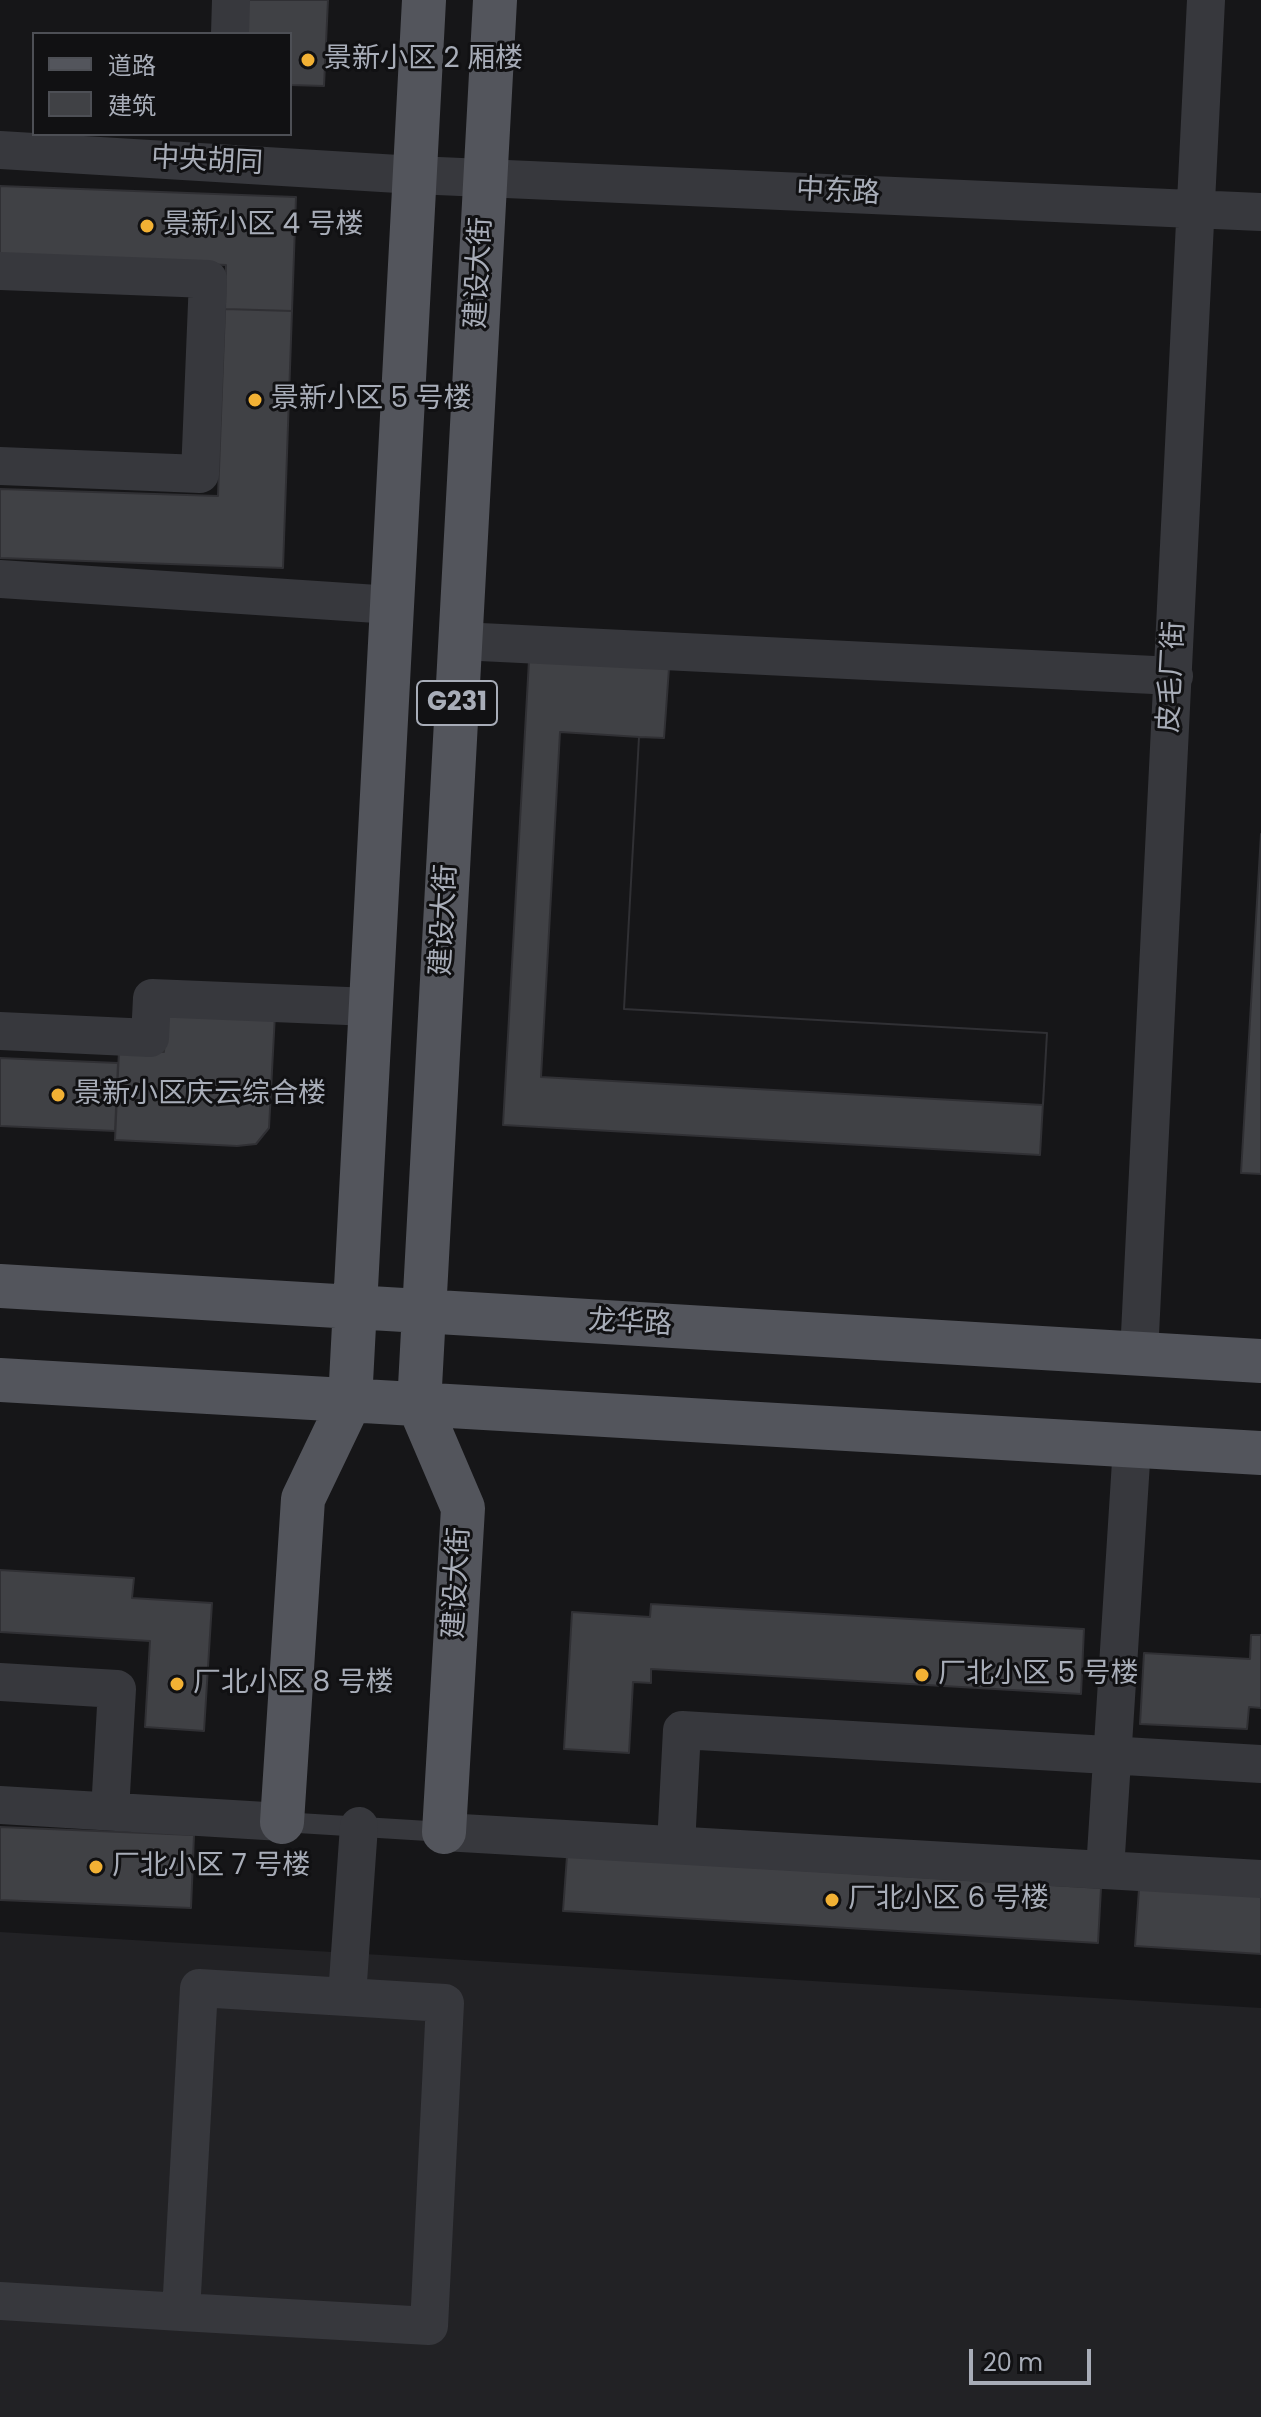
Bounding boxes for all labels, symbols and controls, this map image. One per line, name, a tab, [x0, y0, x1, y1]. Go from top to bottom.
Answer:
legend	[32, 32, 292, 136]
place label: 景新小区 2 厢楼	[324, 43, 523, 77]
text: 道路	[108, 49, 156, 82]
marker: 景新小区 2 厢楼	[299, 51, 317, 69]
text: 建筑	[108, 89, 156, 122]
street label: 中央胡同	[150, 142, 264, 182]
street label: 中东路	[795, 174, 881, 212]
place label: 景新小区 4 号楼	[163, 209, 364, 243]
street label: 建设大街	[460, 216, 500, 330]
marker: 景新小区 4 号楼	[138, 217, 156, 235]
place label: 景新小区 5 号楼	[271, 383, 472, 417]
marker: 景新小区 5 号楼	[246, 391, 264, 409]
street label: 皮毛厂街	[1153, 620, 1193, 734]
road number: G231	[417, 681, 497, 725]
street label: 建设大街	[425, 863, 465, 977]
place label: 景新小区庆云综合楼	[74, 1078, 326, 1112]
marker: 景新小区庆云综合楼	[49, 1086, 67, 1104]
street label: 龙华路	[587, 1305, 673, 1343]
street label: 建设大街	[438, 1526, 478, 1640]
place label: 厂北小区 5 号楼	[938, 1658, 1139, 1692]
marker: 厂北小区 5 号楼	[913, 1666, 931, 1684]
place label: 厂北小区 8 号楼	[193, 1667, 394, 1701]
marker: 厂北小区 8 号楼	[168, 1675, 186, 1693]
place label: 厂北小区 7 号楼	[112, 1850, 310, 1884]
marker: 厂北小区 7 号楼	[87, 1858, 105, 1876]
place label: 厂北小区 6 号楼	[848, 1883, 1049, 1917]
marker: 厂北小区 6 号楼	[823, 1891, 841, 1909]
scale bar	[973, 2333, 1095, 2383]
text: 20 m	[983, 2346, 1043, 2379]

